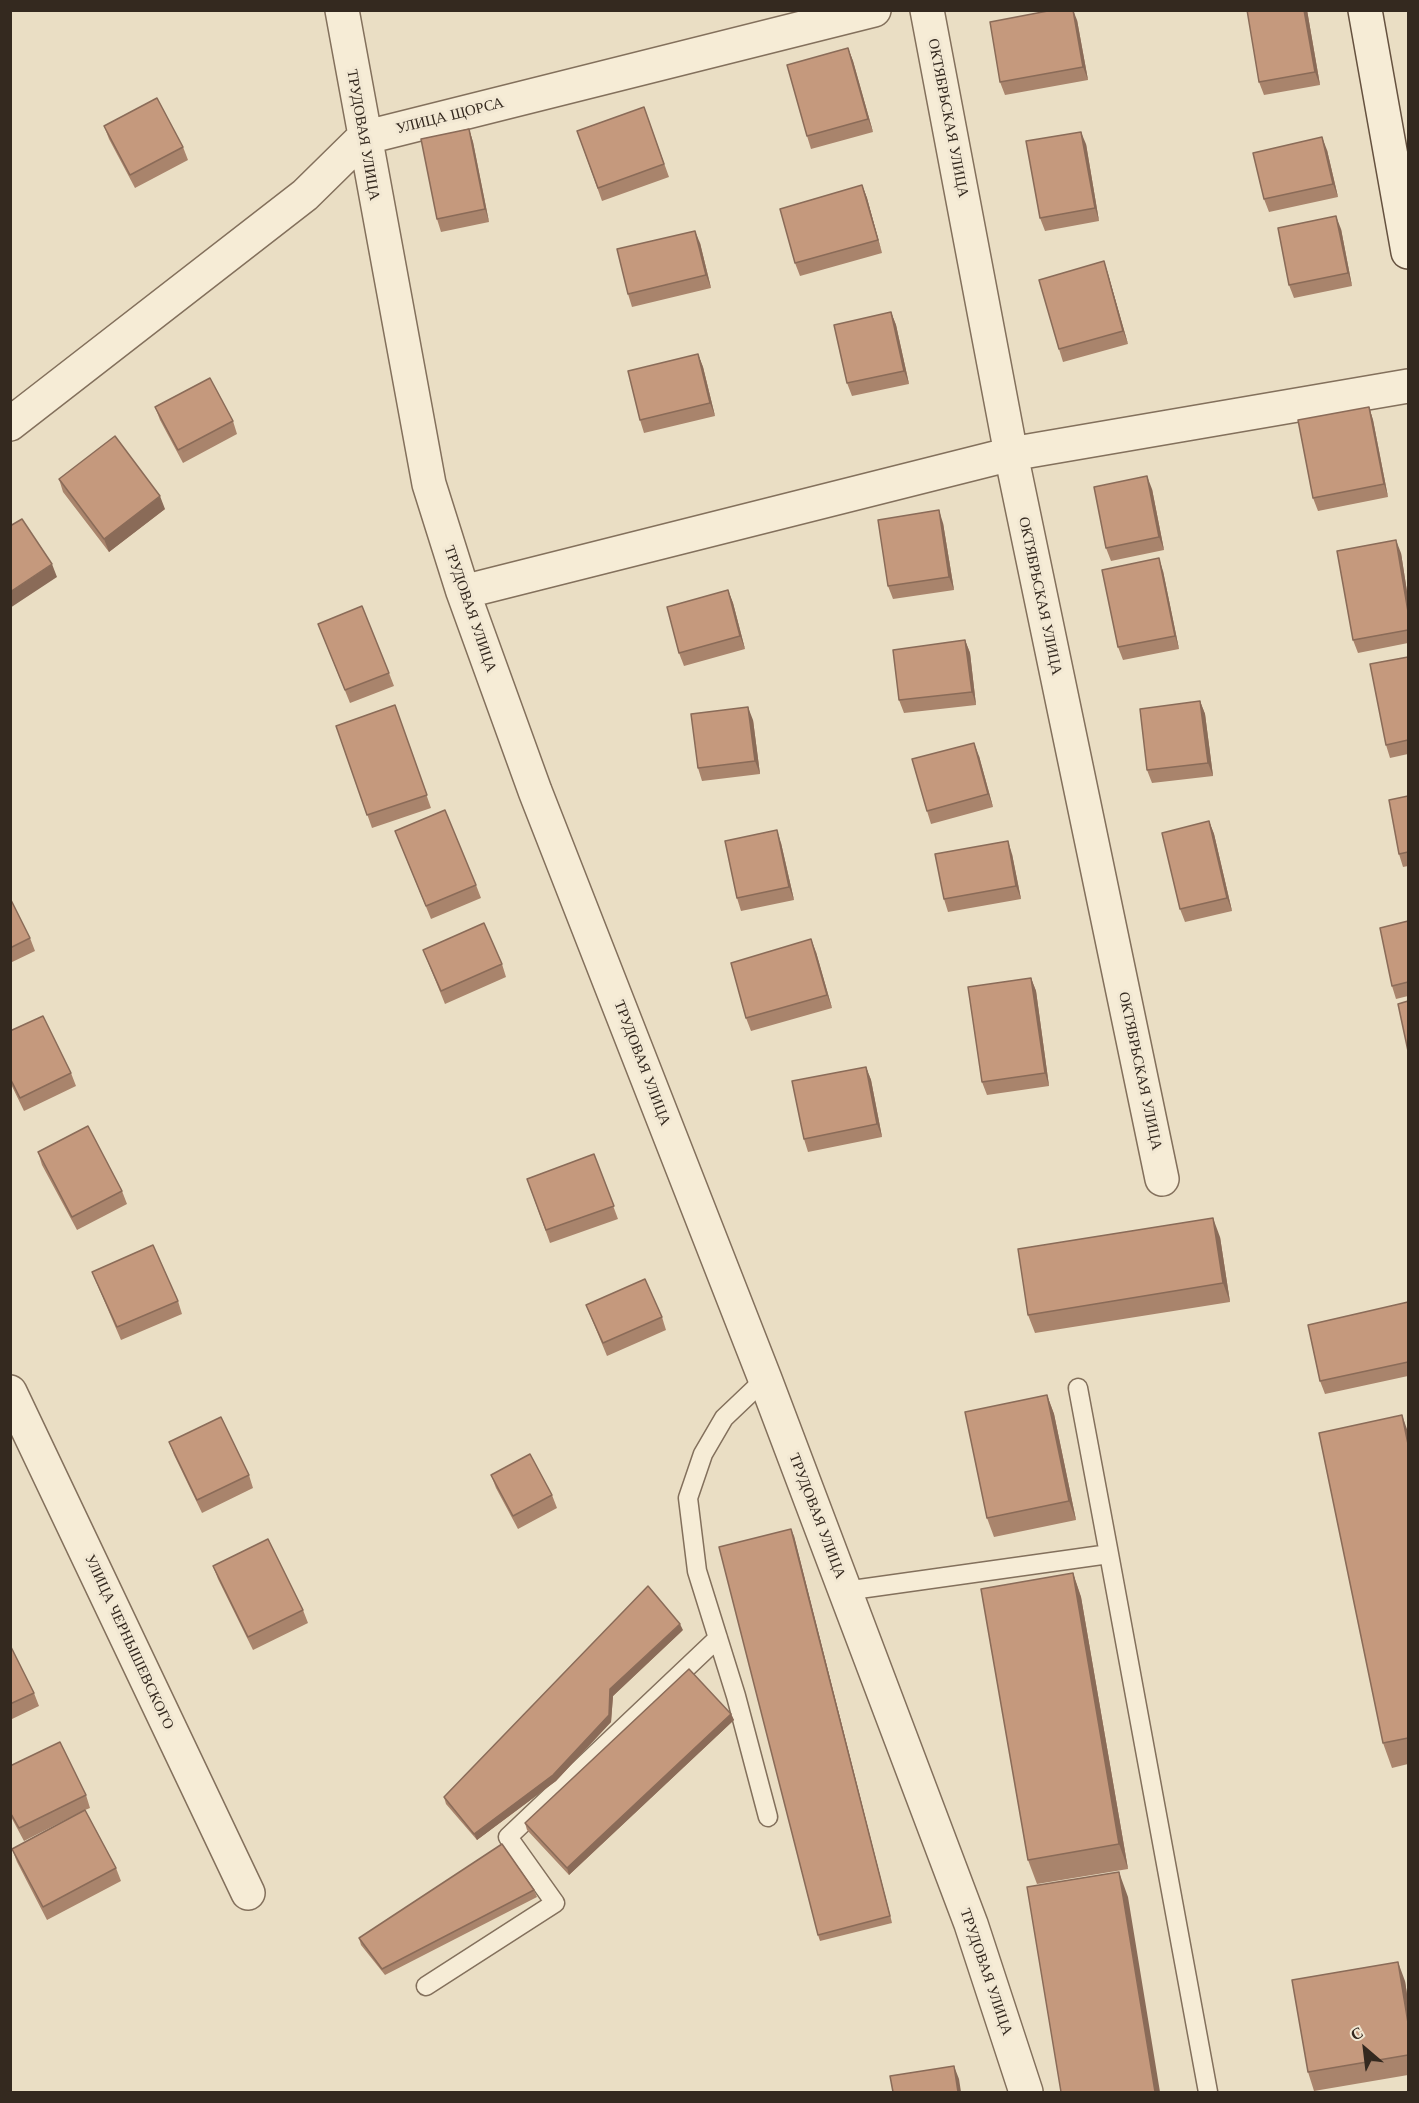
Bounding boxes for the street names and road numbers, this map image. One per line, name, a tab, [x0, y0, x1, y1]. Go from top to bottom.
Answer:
street label: ОКТЯБРЬСКАЯ УЛИЦА	[924, 37, 972, 199]
street label: ТРУДОВАЯ УЛИЦА	[343, 68, 383, 202]
street label: УЛИЦА ЩОРСА	[394, 94, 506, 138]
street label: ОКТЯБРЬСКАЯ УЛИЦА	[1014, 515, 1066, 677]
street label: ТРУДОВАЯ УЛИЦА	[440, 543, 500, 675]
street label: ОКТЯБРЬСКАЯ УЛИЦА	[1114, 990, 1166, 1152]
street label: ТРУДОВАЯ УЛИЦА	[610, 998, 674, 1128]
street label: ТРУДОВАЯ УЛИЦА	[785, 1451, 849, 1581]
street label: УЛИЦА ЧЕРНЫШЕВСКОГО	[80, 1552, 178, 1732]
street label: ТРУДОВАЯ УЛИЦА	[956, 1906, 1016, 2038]

